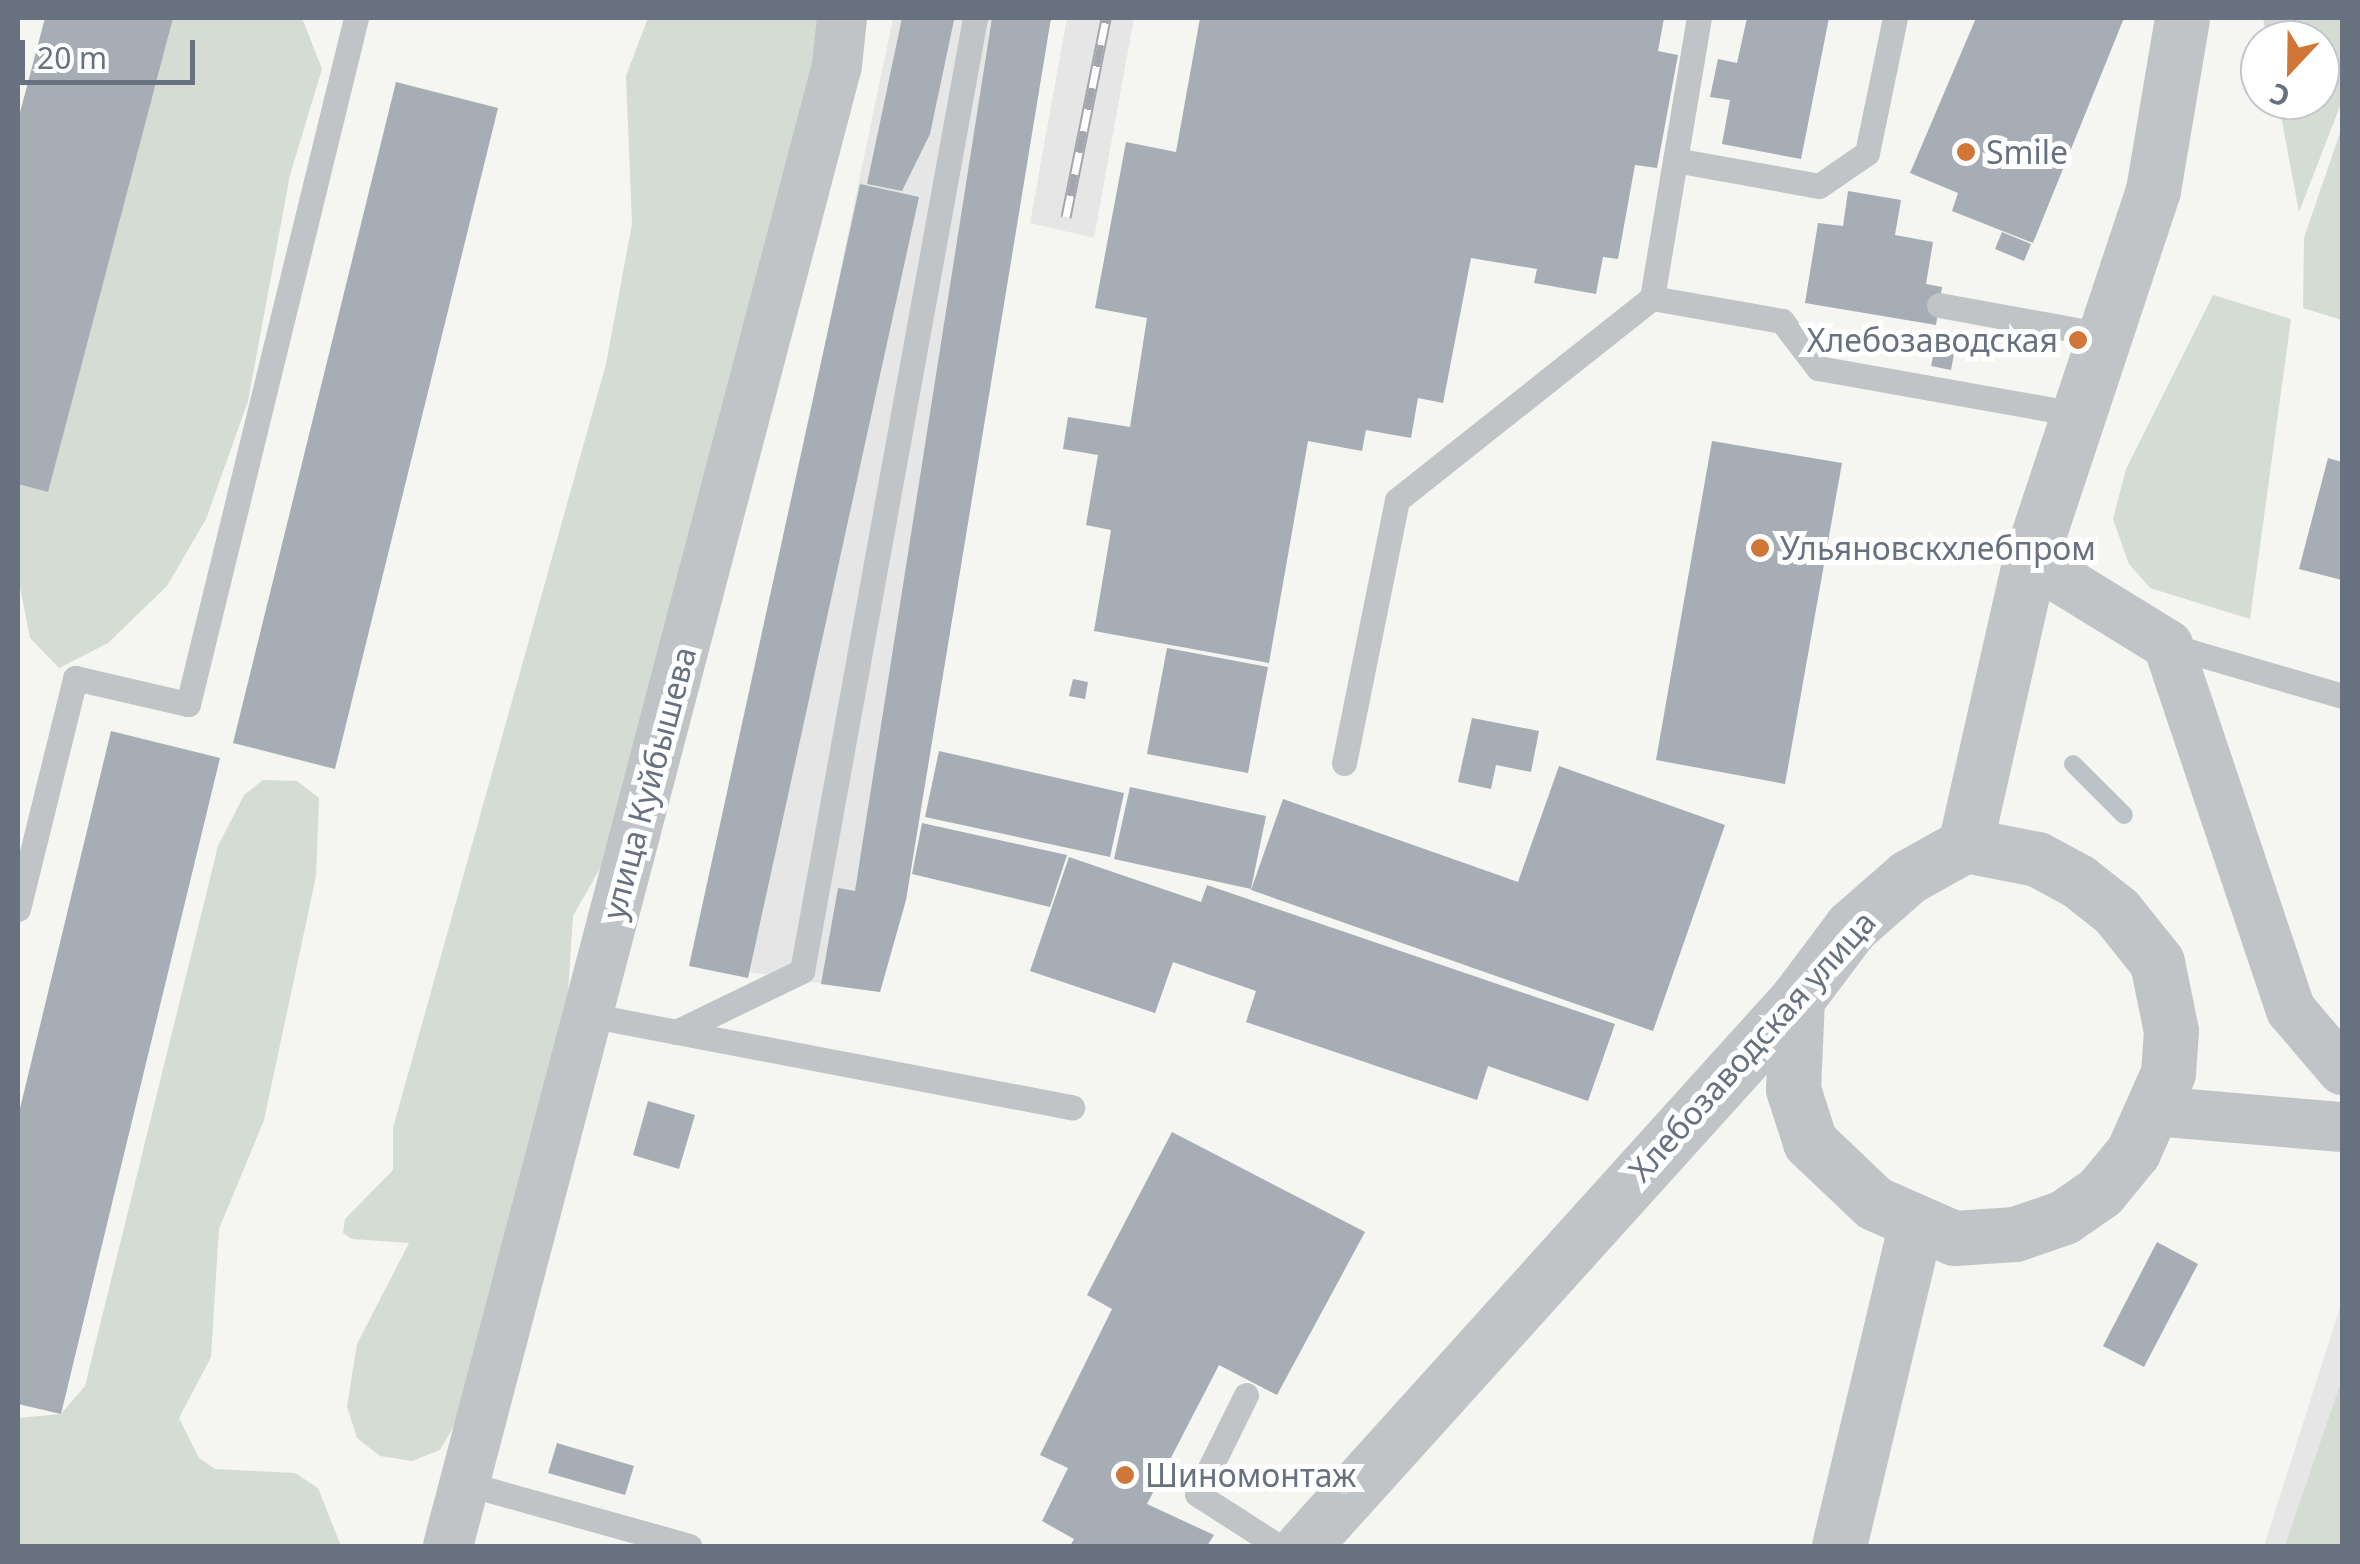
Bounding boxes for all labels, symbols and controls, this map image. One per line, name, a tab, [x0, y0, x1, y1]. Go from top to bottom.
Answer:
scale bar	[25, 20, 200, 82]
north arrow	[2240, 20, 2340, 120]
text: 20 m	[37, 37, 107, 78]
text: С	[2264, 75, 2295, 117]
place label: Smile	[1986, 133, 2068, 171]
marker: Smile	[1955, 141, 1977, 163]
place label: Хлебозаводская	[1807, 321, 2058, 359]
marker: Хлебозаводская	[2067, 329, 2089, 351]
place label: Ульяновскхлебпром	[1780, 529, 2096, 567]
marker: Ульяновскхлебпром	[1749, 537, 1771, 559]
street label: улица Куйбышева	[594, 643, 704, 923]
street label: Хлебозаводская улица	[1621, 903, 1883, 1189]
place label: Шиномонтаж	[1145, 1456, 1356, 1494]
marker: Шиномонтаж	[1114, 1464, 1136, 1486]

